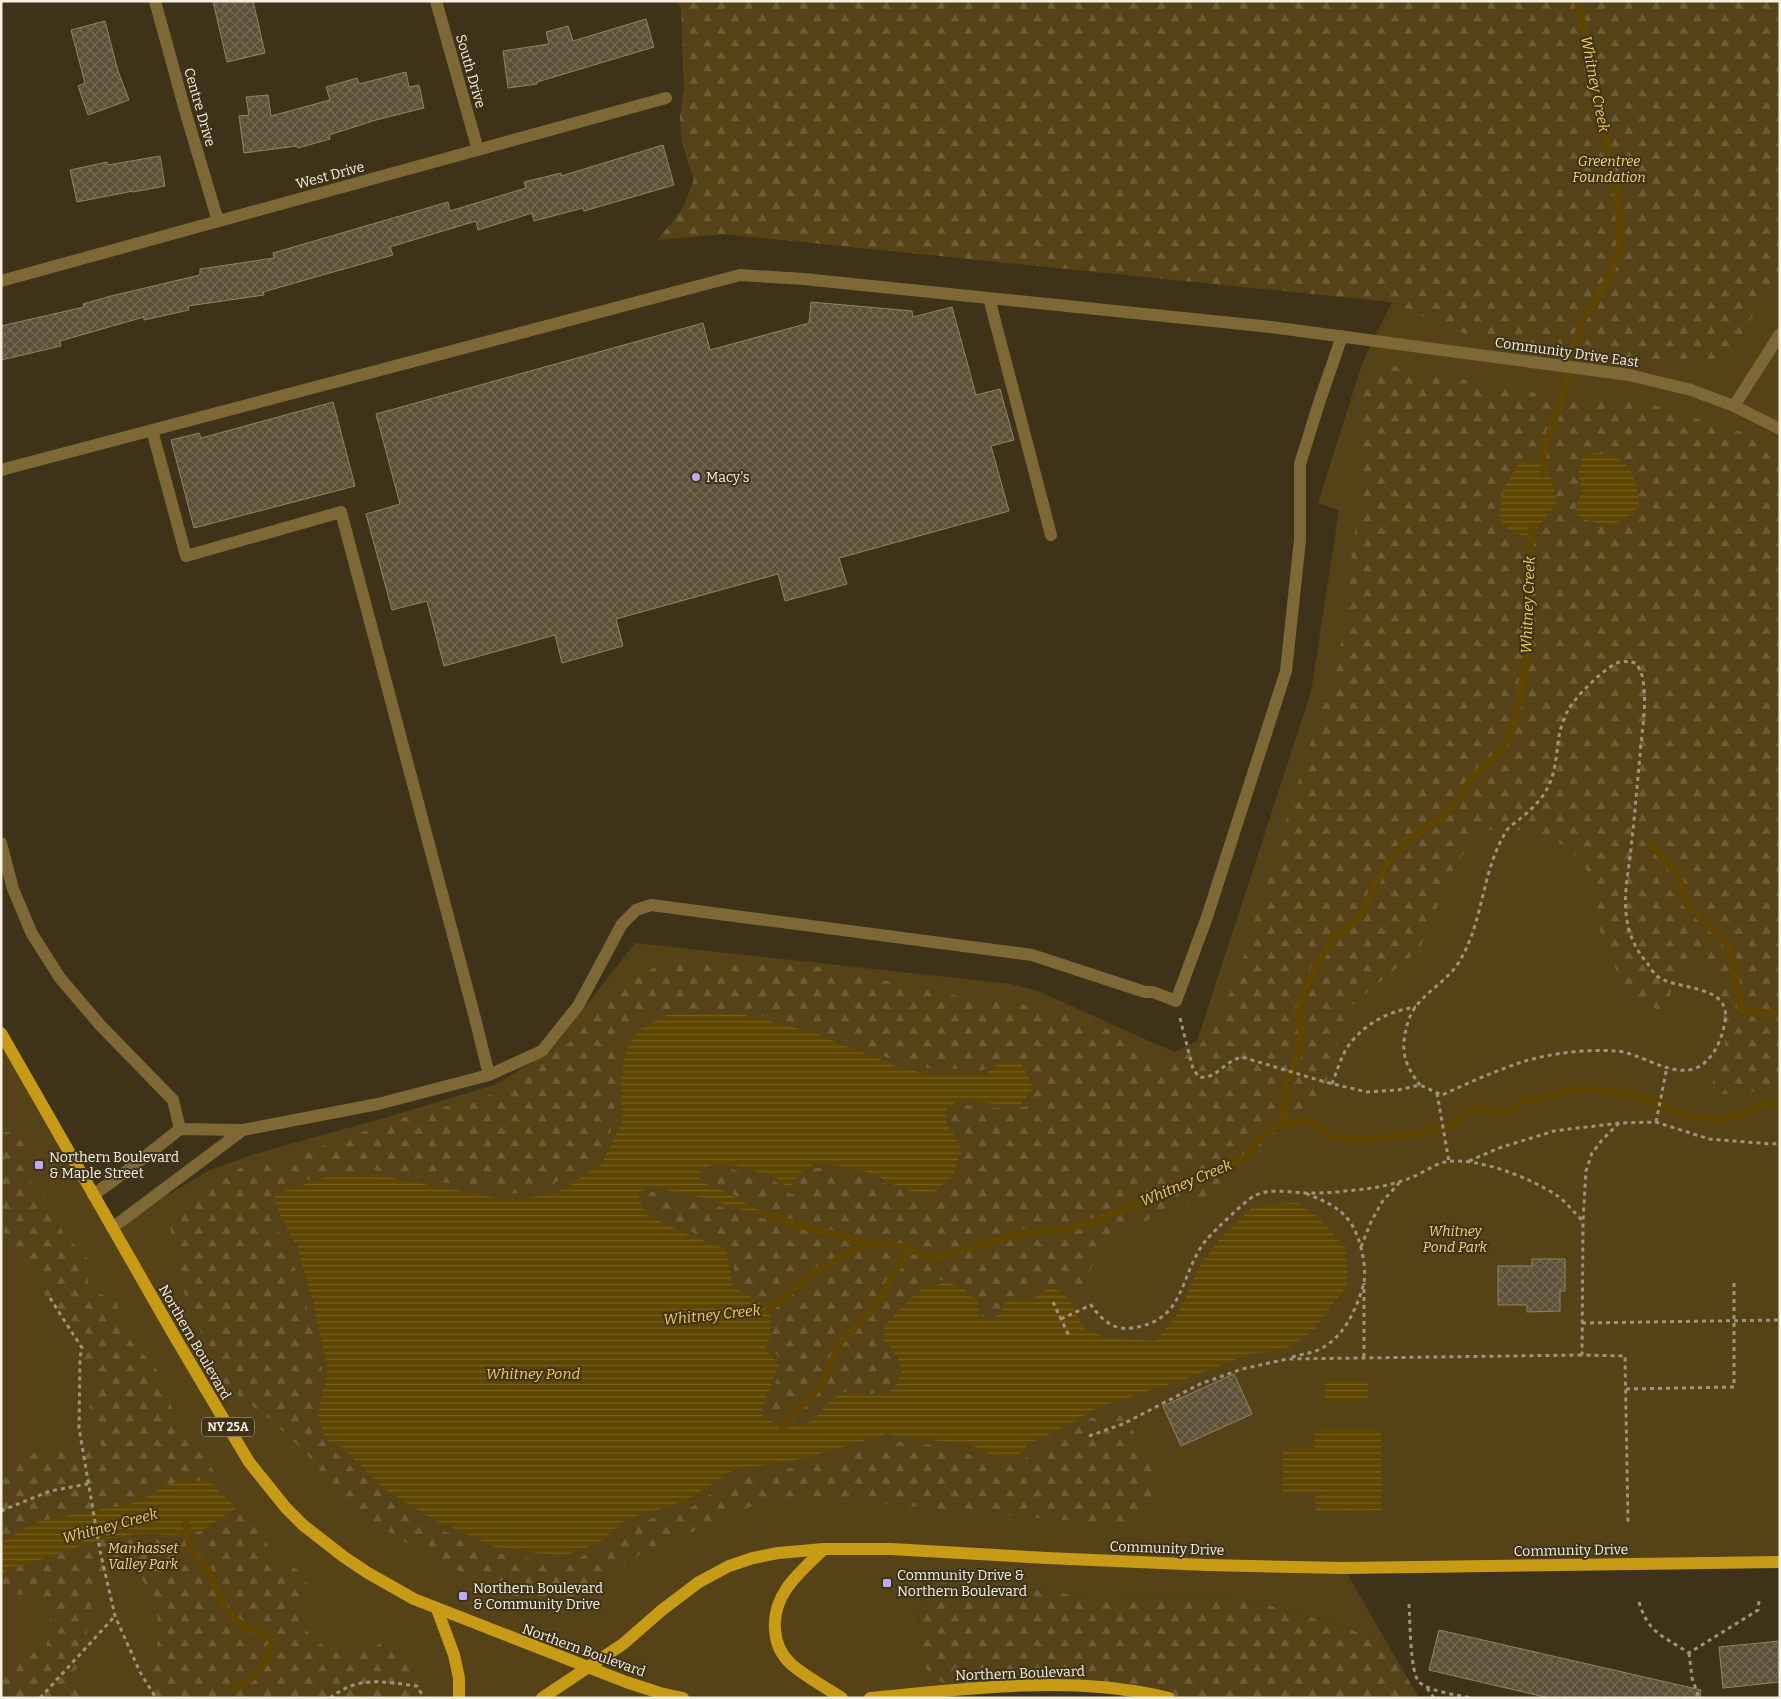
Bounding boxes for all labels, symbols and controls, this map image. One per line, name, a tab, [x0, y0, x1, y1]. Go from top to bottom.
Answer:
street label: South Drive	[452, 32, 489, 110]
water label: Whitney Creek	[1577, 34, 1613, 135]
street label: Centre Drive	[180, 66, 219, 148]
park label: Greentree Foundation	[1572, 153, 1646, 186]
street label: West Drive	[294, 158, 366, 193]
street label: Community Drive East	[1494, 334, 1640, 371]
place label: Macy's	[706, 469, 750, 486]
marker: Macy's	[690, 471, 702, 483]
water label: Whitney Creek	[1517, 555, 1539, 654]
place label: Northern Boulevard & Maple Street	[49, 1149, 179, 1182]
water label: Whitney Creek	[1137, 1155, 1235, 1210]
marker: Northern Boulevard & Maple Street	[33, 1159, 45, 1171]
park label: Whitney Pond Park	[1423, 1223, 1488, 1256]
street label: Northern Boulevard	[155, 1282, 234, 1403]
water label: Whitney Creek	[662, 1301, 762, 1329]
water label: Whitney Pond	[486, 1365, 581, 1383]
road number: NY 25A	[202, 1418, 254, 1436]
water label: Whitney Creek	[60, 1504, 160, 1547]
street label: Community Drive	[1109, 1538, 1225, 1559]
park label: Manhasset Valley Park	[108, 1540, 179, 1573]
street label: Community Drive	[1513, 1541, 1629, 1560]
place label: Community Drive & Northern Boulevard	[897, 1567, 1027, 1600]
marker: Community Drive & Northern Boulevard	[881, 1577, 893, 1589]
place label: Northern Boulevard & Community Drive	[473, 1580, 603, 1613]
marker: Northern Boulevard & Community Drive	[457, 1590, 469, 1602]
street label: Northern Boulevard	[520, 1620, 648, 1681]
street label: Northern Boulevard	[955, 1663, 1085, 1684]

